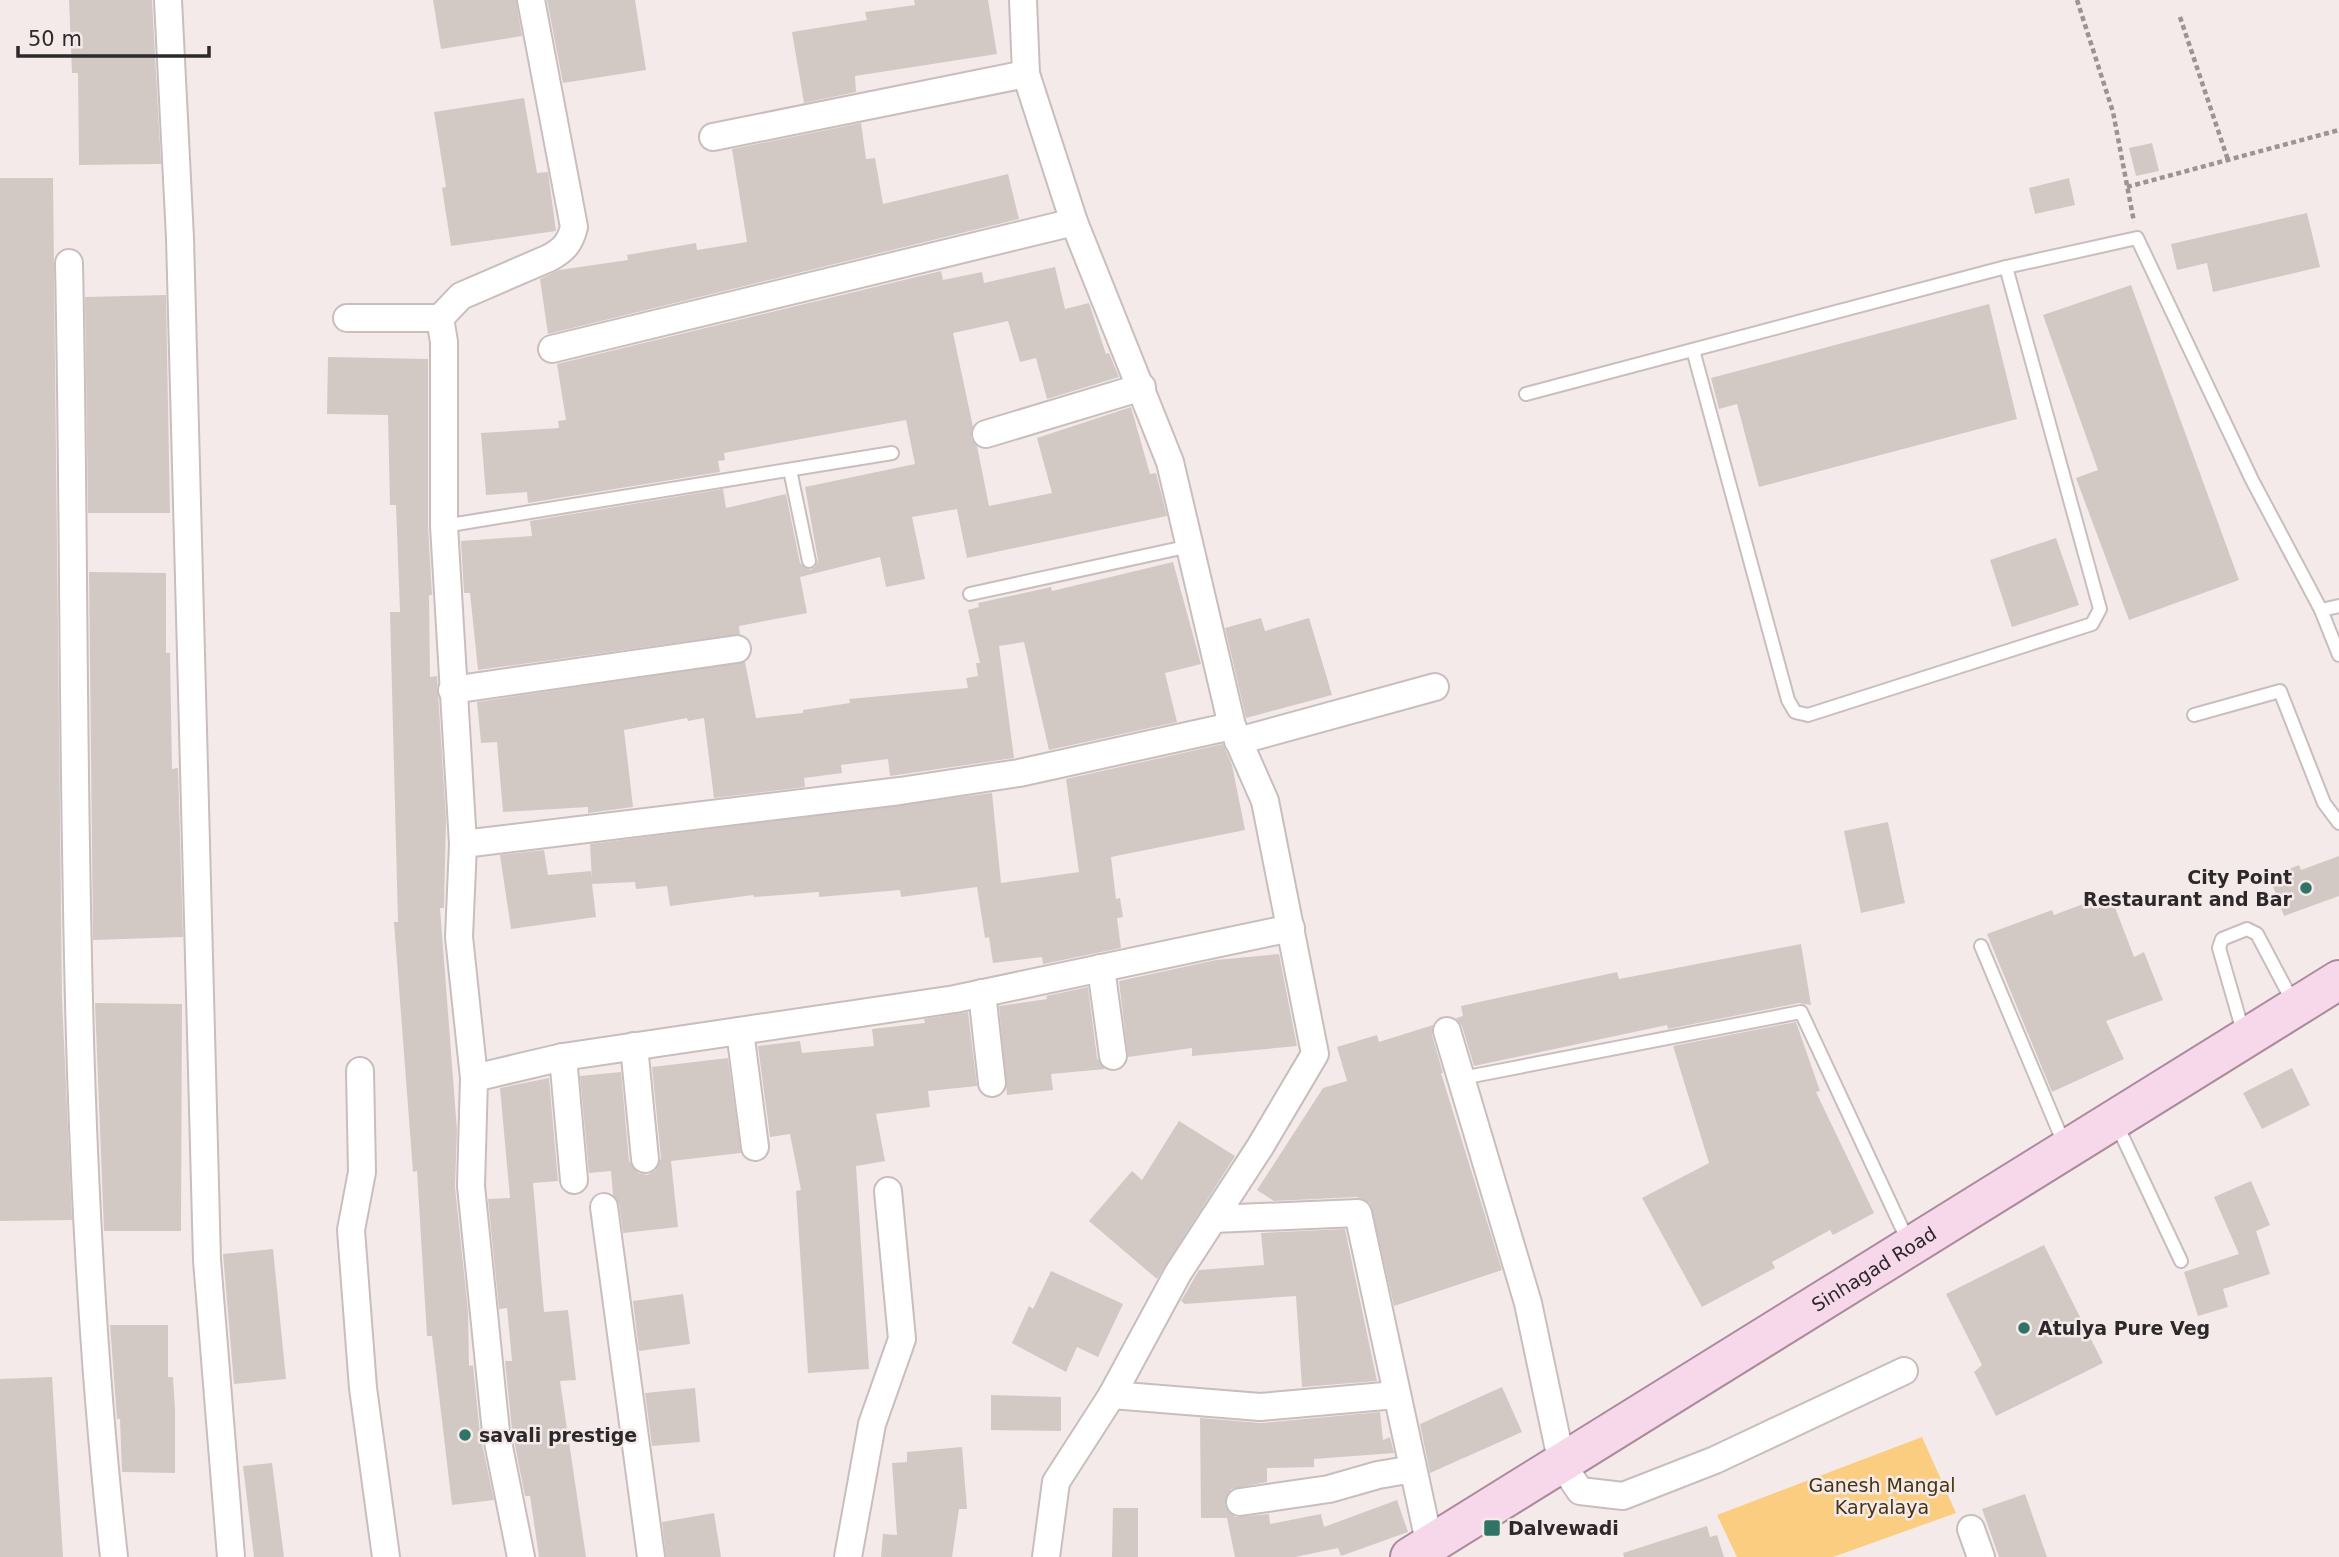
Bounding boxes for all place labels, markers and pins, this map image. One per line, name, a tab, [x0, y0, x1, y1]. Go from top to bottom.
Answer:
place label: City Point Restaurant and Bar	[2083, 866, 2293, 910]
marker: City Point Restaurant and Bar	[2298, 880, 2314, 896]
place label: Atulya Pure Veg	[2038, 1317, 2210, 1339]
marker: Atulya Pure Veg	[2016, 1320, 2032, 1336]
place label: savali prestige	[479, 1424, 637, 1446]
marker: savali prestige	[457, 1427, 473, 1443]
place label: Dalvewadi	[1508, 1517, 1619, 1539]
marker: Dalvewadi	[1482, 1518, 1502, 1538]

